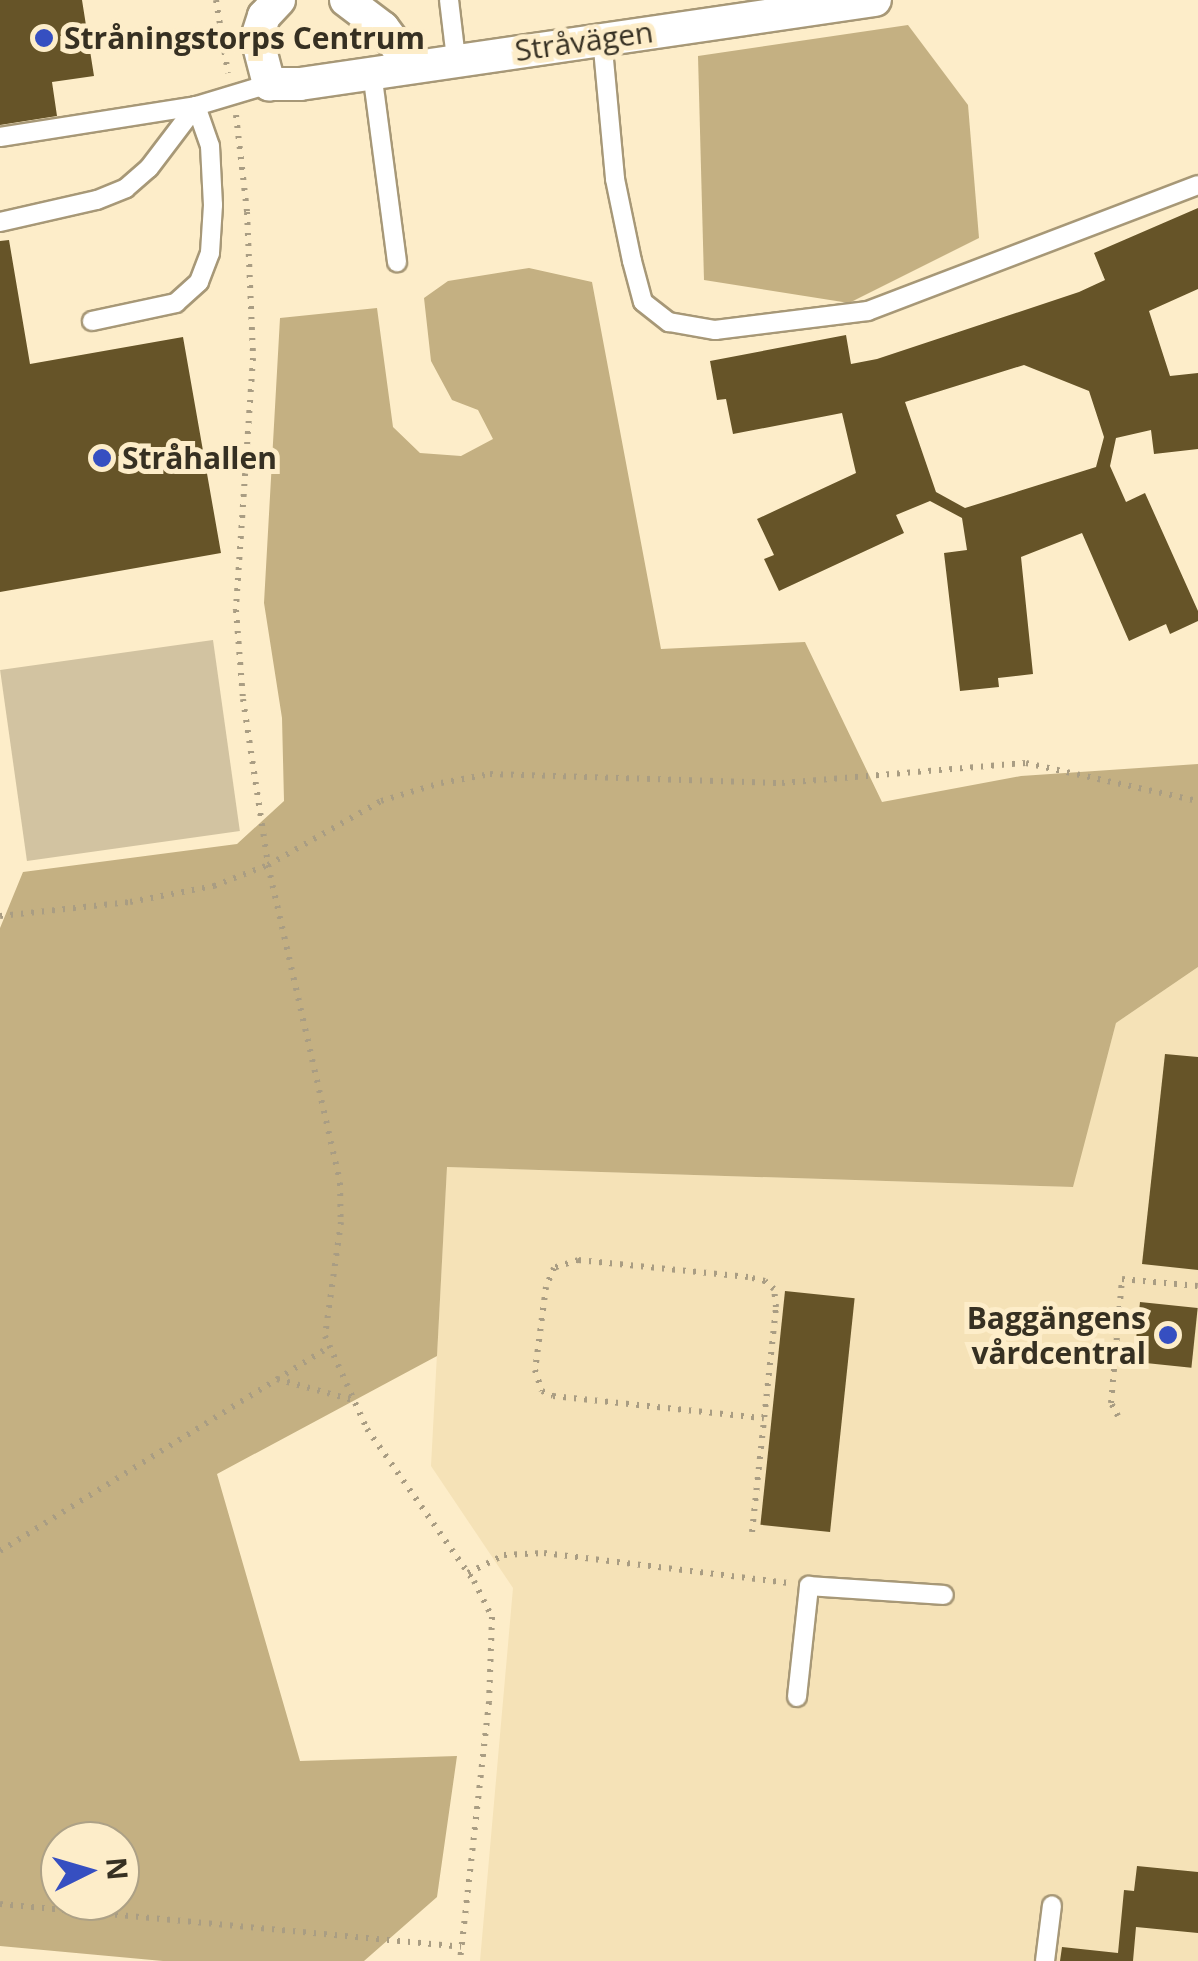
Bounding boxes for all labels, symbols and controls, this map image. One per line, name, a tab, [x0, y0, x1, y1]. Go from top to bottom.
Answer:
street label: Stråvägen	[513, 13, 655, 69]
place label: Stråningstorps Centrum	[64, 20, 425, 56]
marker: Stråningstorps Centrum	[33, 27, 55, 49]
place label: Stråhallen	[122, 440, 277, 476]
marker: Stråhallen	[91, 447, 113, 469]
place label: Baggängens vårdcentral	[967, 1300, 1146, 1370]
marker: Baggängens vårdcentral	[1155, 1322, 1181, 1348]
north arrow	[40, 1821, 140, 1921]
text: N	[98, 1856, 138, 1882]

